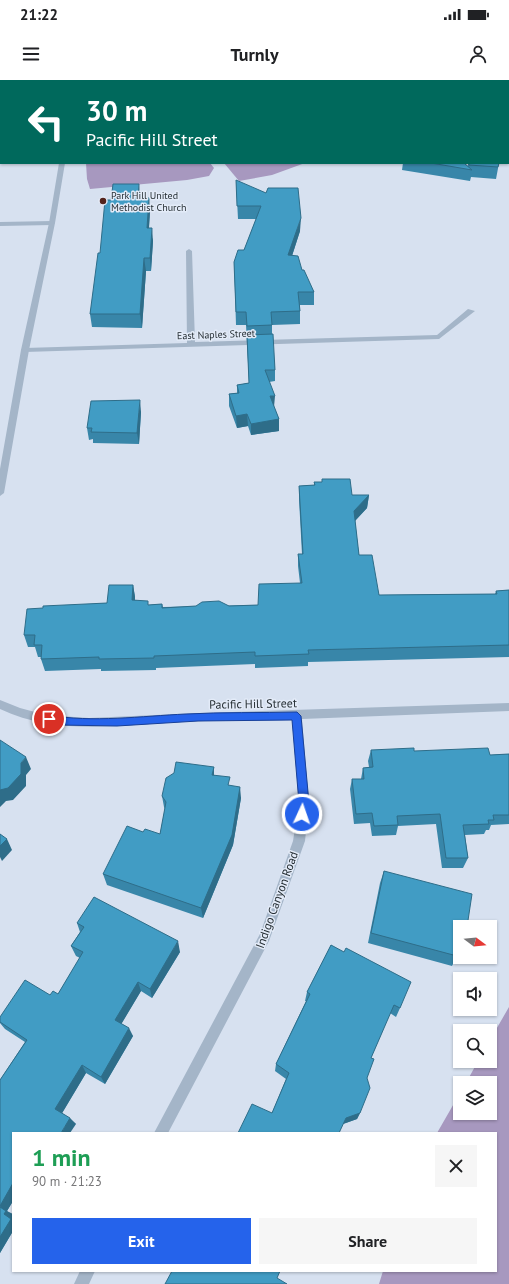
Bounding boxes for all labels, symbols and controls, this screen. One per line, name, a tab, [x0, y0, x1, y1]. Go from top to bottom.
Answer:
text: 21:22	[20, 5, 58, 24]
icon: menu	[20, 43, 42, 65]
text: Turnly	[230, 43, 279, 66]
icon: person	[467, 43, 489, 65]
text: 30 m	[86, 92, 147, 129]
icon: left	[20, 96, 72, 148]
text: Pacific Hill Street	[86, 128, 218, 151]
place label: Park Hill United Methodist Church	[111, 189, 187, 214]
marker: Park Hill United Methodist Church	[98, 196, 108, 206]
street label: East Naples Street	[177, 327, 256, 342]
street label: Pacific Hill Street	[209, 695, 297, 712]
pin	[32, 702, 66, 736]
icon: arrive	[38, 708, 60, 730]
position arrow	[281, 793, 323, 835]
street label: Indigo Canyon Road	[252, 849, 301, 950]
north arrow	[453, 920, 497, 964]
map controls	[453, 920, 497, 1120]
button: sound	[453, 972, 497, 1016]
button: search	[453, 1024, 497, 1068]
button: layers	[453, 1076, 497, 1120]
text: 1 min	[32, 1142, 91, 1173]
button: close	[435, 1145, 477, 1187]
text: 90 m · 21:23	[32, 1173, 102, 1190]
button: Exit	[32, 1218, 251, 1264]
button: Share	[259, 1218, 477, 1264]

